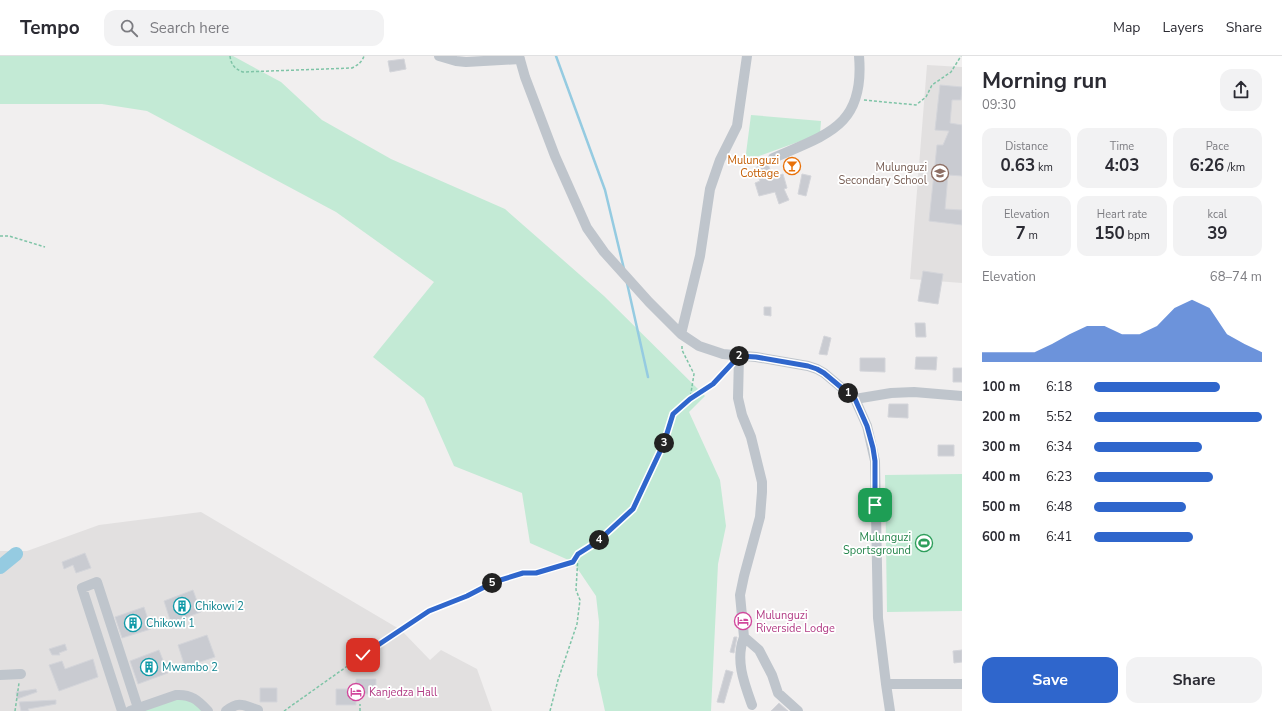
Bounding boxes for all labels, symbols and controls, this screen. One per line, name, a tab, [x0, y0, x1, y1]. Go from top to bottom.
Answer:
search box	[104, 10, 384, 46]
text: Tempo	[20, 15, 80, 41]
icon: search	[118, 17, 140, 39]
text: Search here	[150, 18, 229, 38]
text: Map	[1113, 18, 1140, 37]
text: Layers	[1162, 18, 1204, 37]
text: Share	[1226, 18, 1262, 37]
text: Morning run	[982, 66, 1107, 96]
button: share	[1220, 69, 1262, 111]
text: 09:30	[982, 96, 1016, 114]
text: Distance	[1005, 139, 1048, 154]
text: Time	[1110, 139, 1134, 154]
text: Pace	[1206, 139, 1229, 154]
place label: Mulunguzi Cottage	[727, 153, 779, 181]
text: 0.63	[1000, 154, 1035, 177]
text: 4:03	[1105, 154, 1139, 177]
text: 6:26	[1190, 154, 1224, 177]
bar icon: Mulunguzi Cottage	[782, 156, 802, 176]
place label: Mulunguzi Secondary School	[838, 160, 928, 188]
text: km	[1035, 160, 1053, 175]
text: /km	[1224, 160, 1245, 175]
school or university icon: Mulunguzi Secondary School	[930, 163, 950, 183]
text: Elevation	[1004, 207, 1049, 222]
text: Heart rate	[1097, 207, 1147, 222]
text: kcal	[1208, 207, 1227, 222]
text: 7	[1015, 222, 1026, 245]
text: 150	[1094, 222, 1125, 245]
text: 39	[1207, 222, 1228, 245]
text: m	[1026, 228, 1038, 243]
text: bpm	[1125, 228, 1150, 243]
text: Elevation	[982, 268, 1036, 286]
text: 68–74 m	[1210, 268, 1262, 286]
pin: 2	[729, 346, 749, 366]
text: 2	[736, 348, 742, 363]
text: 100 m	[982, 378, 1020, 396]
text: 6:18	[1046, 378, 1072, 396]
pin: 1	[838, 383, 858, 403]
text: 1	[845, 385, 851, 400]
text: 200 m	[982, 408, 1020, 426]
text: 5:52	[1046, 408, 1072, 426]
pin: 3	[654, 433, 674, 453]
text: 3	[661, 435, 667, 450]
text: 300 m	[982, 438, 1020, 456]
text: 6:34	[1046, 438, 1072, 456]
text: 400 m	[982, 468, 1020, 486]
text: 6:23	[1046, 468, 1072, 486]
pin	[858, 488, 892, 522]
icon: arrive	[864, 494, 886, 516]
text: 500 m	[982, 498, 1020, 516]
text: 6:48	[1046, 498, 1072, 516]
text: 600 m	[982, 528, 1020, 546]
text: 6:41	[1046, 528, 1072, 546]
pin: 4	[589, 530, 609, 550]
place label: Mulunguzi Sportsground	[843, 530, 911, 558]
text: 4	[596, 532, 602, 547]
sports icon: Mulunguzi Sportsground	[914, 533, 934, 553]
pin: 5	[482, 573, 502, 593]
text: 5	[489, 575, 495, 590]
building icon: Chikowi 2	[172, 596, 192, 616]
place label: Chikowi 2	[195, 599, 244, 614]
place label: Mulunguzi Riverside Lodge	[756, 608, 835, 636]
hotel icon: Mulunguzi Riverside Lodge	[733, 611, 753, 631]
building icon: Chikowi 1	[123, 613, 143, 633]
place label: Chikowi 1	[146, 616, 195, 631]
pin	[346, 638, 380, 672]
icon: check	[352, 644, 374, 666]
building icon: Mwambo 2	[139, 657, 159, 677]
button: Save	[982, 657, 1118, 703]
button: Share	[1126, 657, 1262, 703]
place label: Mwambo 2	[162, 660, 218, 675]
hotel icon: Kanjedza Hall	[346, 682, 366, 702]
place label: Kanjedza Hall	[369, 685, 438, 700]

